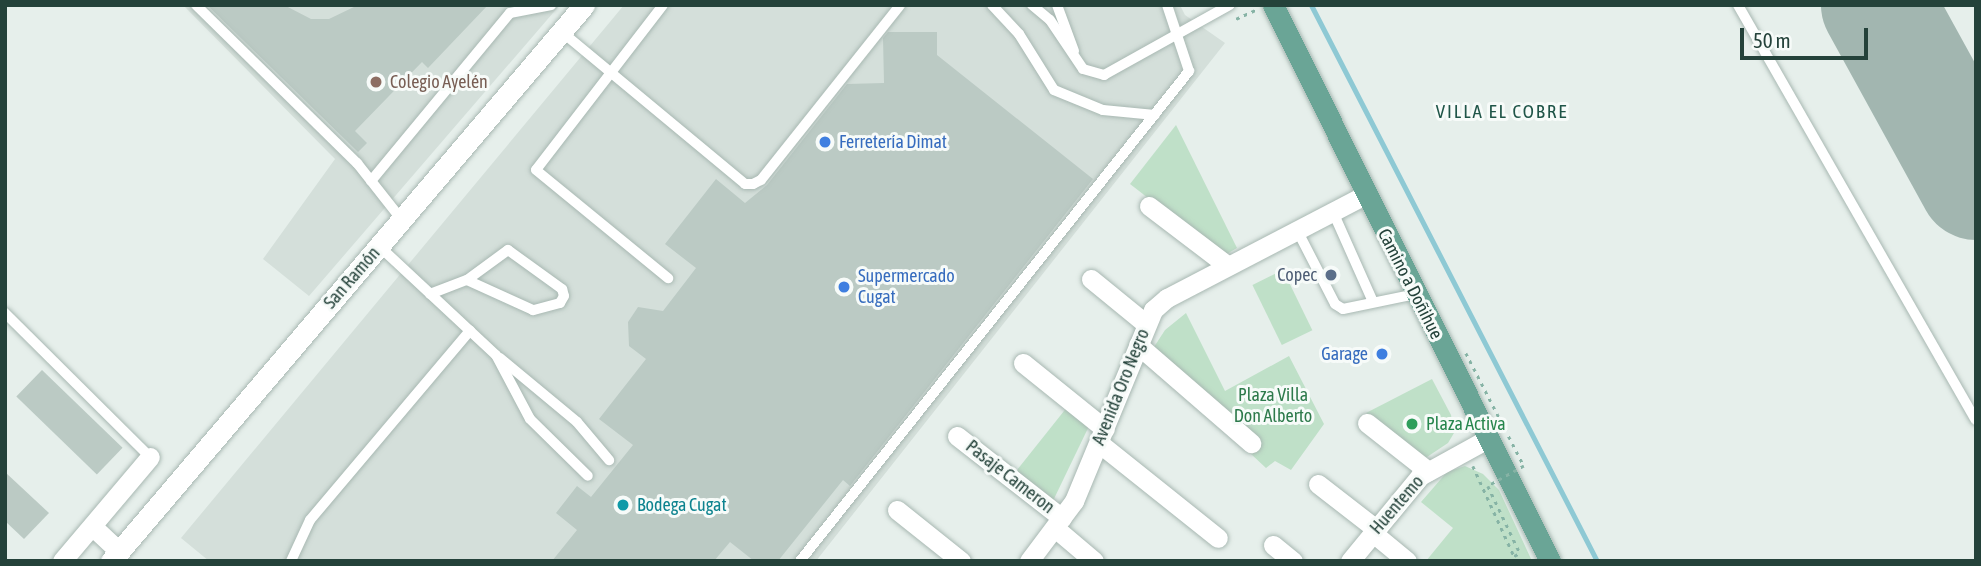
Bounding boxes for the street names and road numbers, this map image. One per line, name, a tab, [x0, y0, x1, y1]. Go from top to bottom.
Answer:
street label: Camino a Doñihue	[1373, 225, 1447, 343]
street label: San Ramón	[319, 243, 385, 313]
street label: Avenida Oro Negro	[1088, 326, 1154, 448]
street label: Pasaje Cameron	[961, 436, 1059, 518]
street label: Huentemo	[1366, 471, 1428, 539]

